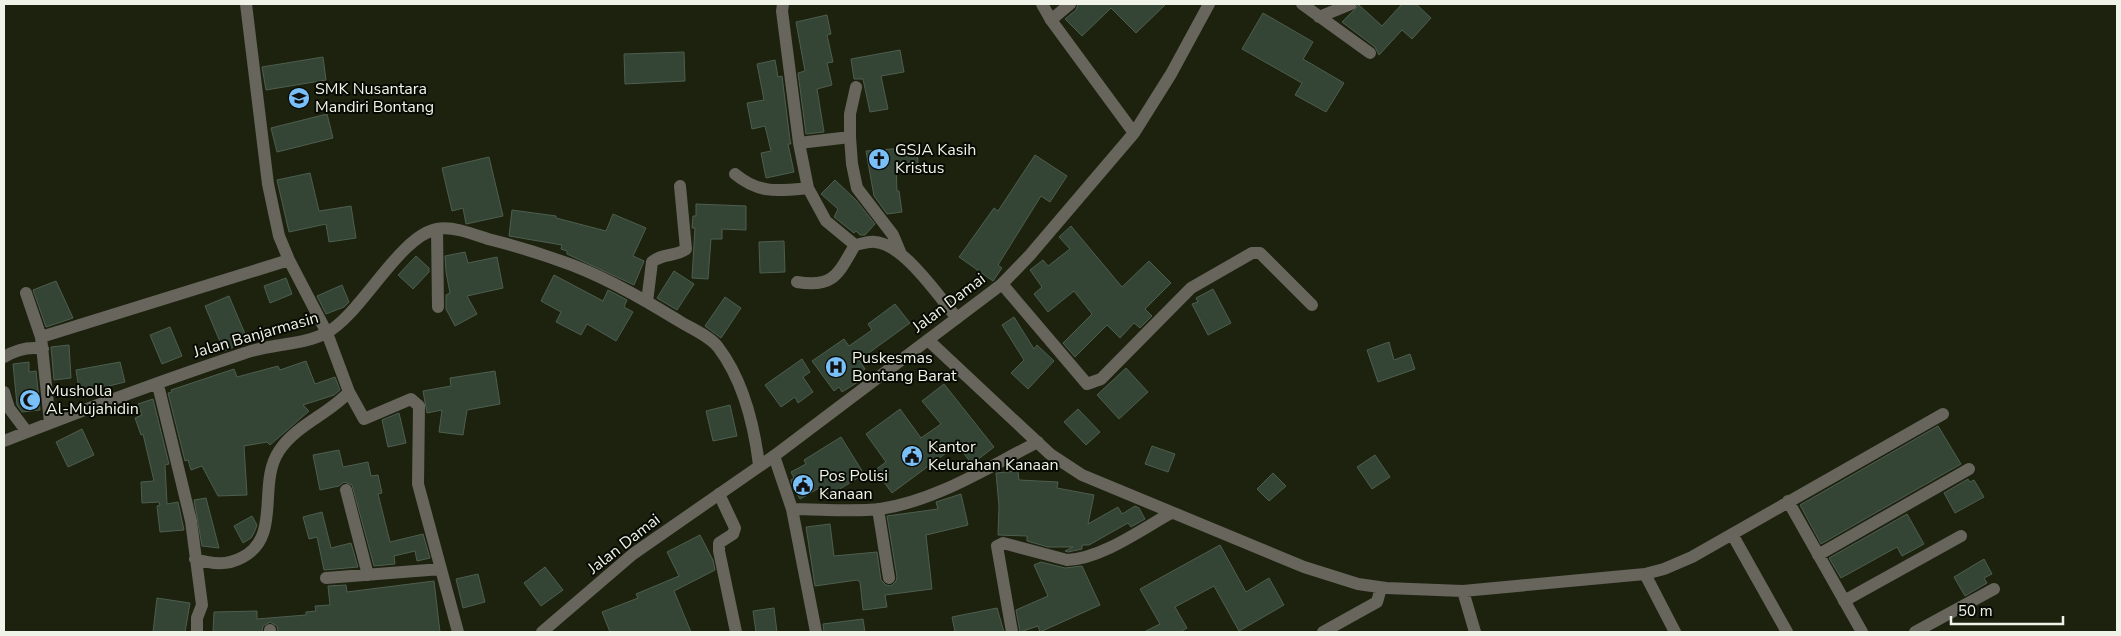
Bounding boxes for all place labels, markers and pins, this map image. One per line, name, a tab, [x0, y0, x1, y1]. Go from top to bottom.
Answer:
place label: SMK Nusantara Mandiri Bontang	[315, 78, 434, 118]
school or university icon: SMK Nusantara Mandiri Bontang	[287, 86, 311, 110]
place label: GSJA Kasih Kristus	[895, 139, 976, 179]
church icon: GSJA Kasih Kristus	[867, 147, 891, 171]
place label: Puskesmas Bontang Barat	[852, 347, 957, 387]
hospital icon: Puskesmas Bontang Barat	[824, 355, 848, 379]
place label: Musholla Al-Mujahidin	[46, 380, 139, 420]
mosque icon: Musholla Al-Mujahidin	[18, 388, 42, 412]
place label: Kantor Kelurahan Kanaan	[928, 436, 1059, 476]
public building icon: Kantor Kelurahan Kanaan	[900, 444, 924, 468]
place label: Pos Polisi Kanaan	[819, 465, 888, 505]
public building icon: Pos Polisi Kanaan	[791, 473, 815, 497]

